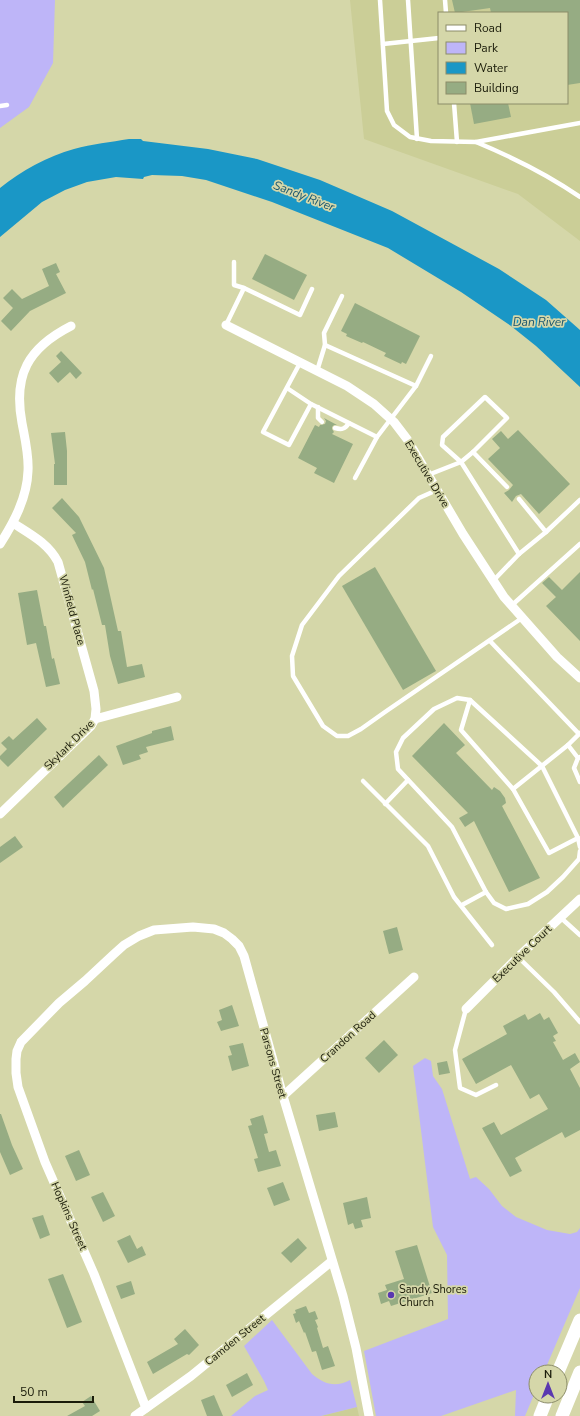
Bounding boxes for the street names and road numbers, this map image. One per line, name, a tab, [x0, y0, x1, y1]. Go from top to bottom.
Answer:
street label: Executive Drive	[401, 438, 453, 511]
street label: Winfield Place	[55, 573, 89, 647]
street label: Skylark Drive	[41, 717, 97, 773]
street label: Executive Court	[489, 922, 555, 986]
street label: Crandon Road	[317, 1008, 379, 1066]
street label: Parsons Street	[256, 1026, 290, 1100]
street label: Hopkins Street	[47, 1179, 91, 1253]
street label: Camden Street	[202, 1311, 269, 1369]

